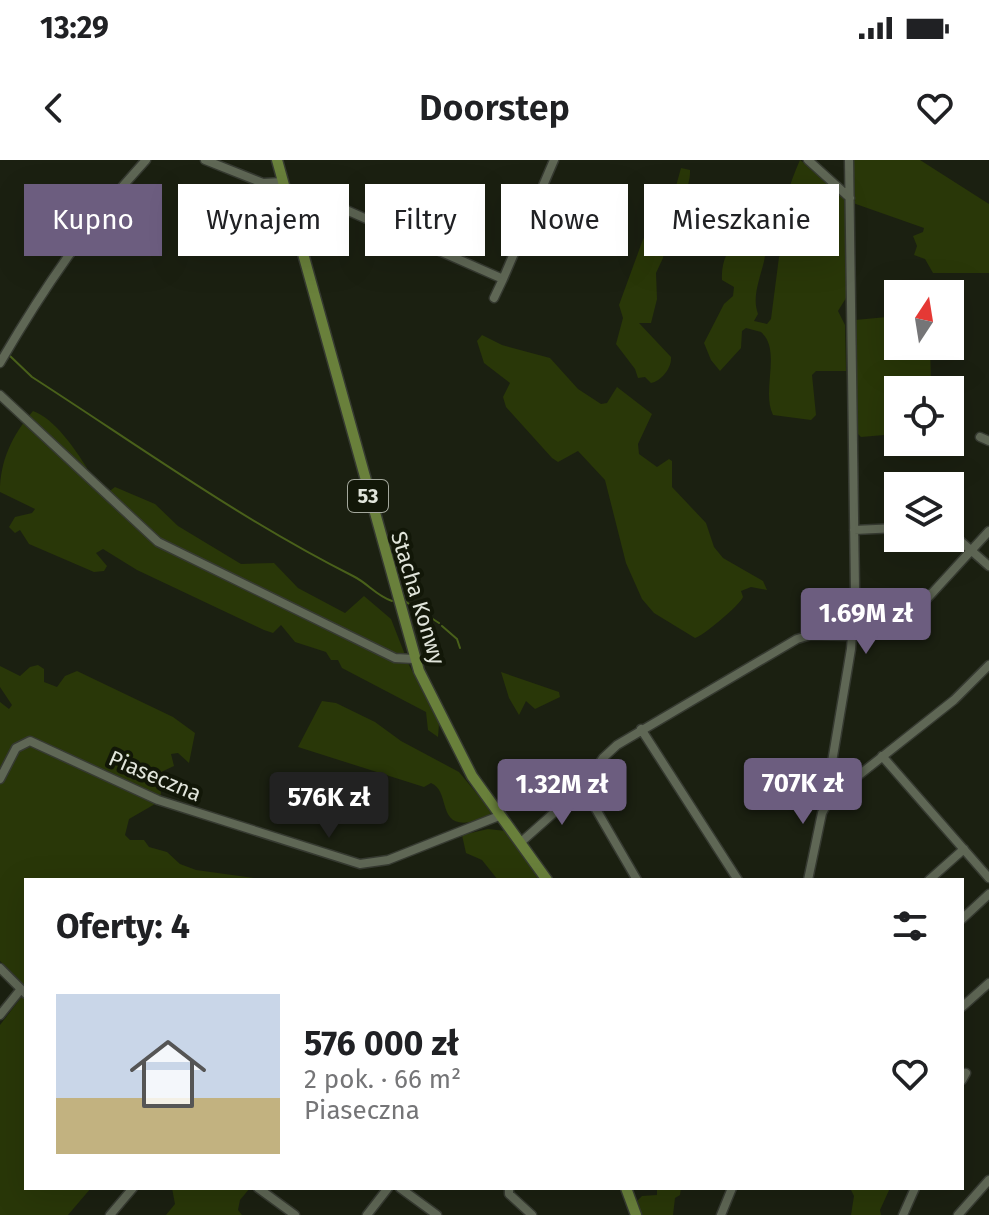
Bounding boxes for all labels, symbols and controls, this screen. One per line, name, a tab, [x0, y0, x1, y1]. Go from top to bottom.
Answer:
text: 13:29	[40, 10, 109, 46]
icon: back	[32, 86, 76, 130]
text: Doorstep	[419, 86, 570, 130]
icon: heart	[913, 86, 957, 130]
chip: Kupno	[24, 184, 162, 256]
chip: Wynajem	[178, 184, 349, 256]
chip: Filtry	[365, 184, 485, 256]
chip: Nowe	[501, 184, 628, 256]
chip: Mieszkanie	[644, 184, 839, 256]
north arrow	[884, 280, 964, 360]
map controls	[884, 280, 964, 552]
button: locate	[884, 376, 964, 456]
button: layers	[884, 472, 964, 552]
road number: 53	[348, 480, 388, 512]
street label: Stacha Konwy	[385, 528, 451, 668]
pin: 1.69M zł	[783, 588, 949, 656]
text: 1.69M zł	[819, 598, 913, 629]
street label: Piaseczna	[105, 744, 205, 808]
pin: 707K zł	[729, 758, 877, 826]
pin: 1.32M zł	[479, 759, 645, 827]
text: 707K zł	[762, 768, 844, 799]
text: 1.32M zł	[516, 769, 608, 800]
pin: 576K zł	[255, 772, 403, 840]
text: 576K zł	[287, 782, 371, 813]
icon: filters	[888, 904, 932, 948]
text: Oferty: 4	[56, 906, 190, 947]
text: 576 000 zł	[304, 1023, 459, 1064]
icon: home	[120, 1026, 216, 1122]
icon: heart	[888, 1052, 932, 1096]
text: 2 pok. · 66 m²	[304, 1064, 461, 1095]
text: Piaseczna	[304, 1095, 420, 1126]

